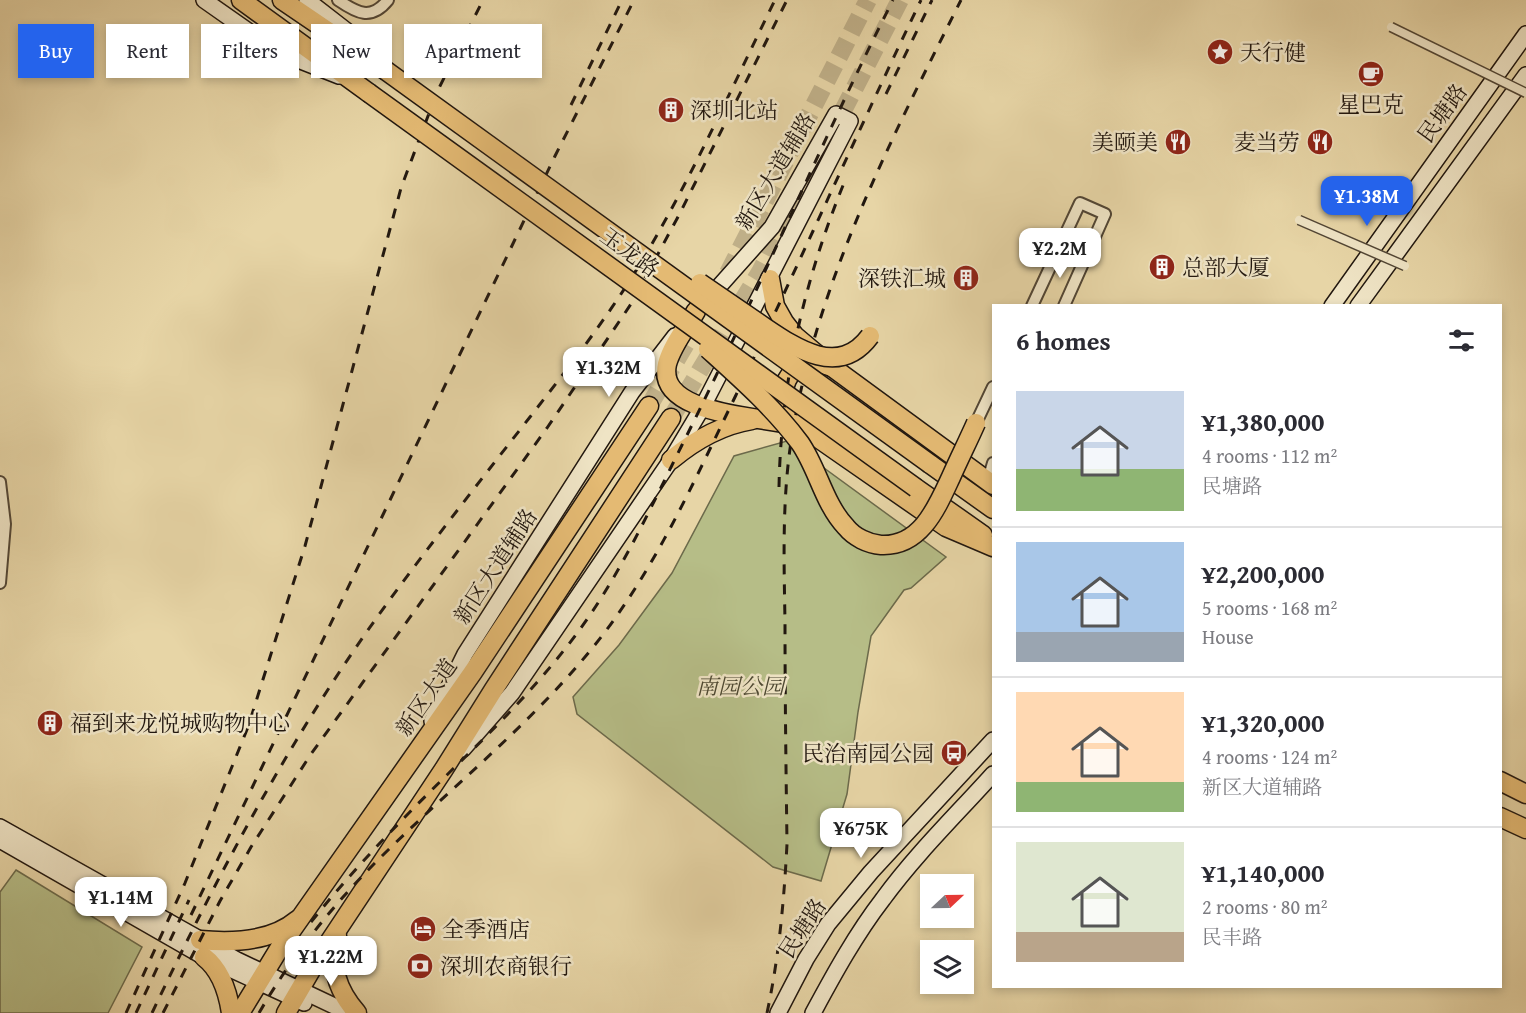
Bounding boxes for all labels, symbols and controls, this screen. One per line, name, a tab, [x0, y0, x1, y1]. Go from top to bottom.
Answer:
chip: Buy	[18, 24, 94, 78]
chip: Rent	[106, 24, 189, 78]
chip: Filters	[201, 24, 299, 78]
chip: New	[311, 24, 392, 78]
chip: Apartment	[404, 24, 542, 78]
place label: 天行健	[1240, 36, 1306, 68]
place icon: 天行健	[1205, 37, 1235, 67]
cafe icon: 星巴克	[1356, 59, 1386, 89]
street label: 民塘路	[1410, 77, 1474, 149]
place label: 星巴克	[1338, 88, 1404, 120]
place label: 深圳北站	[690, 94, 778, 126]
building icon: 深圳北站	[656, 95, 686, 125]
street label: 新区大道辅路	[727, 106, 823, 236]
place label: 美颐美	[1092, 126, 1158, 158]
place label: 麦当劳	[1234, 126, 1300, 158]
restaurant icon: 美颐美	[1163, 127, 1193, 157]
restaurant icon: 麦当劳	[1305, 127, 1335, 157]
pin: ¥1.38M	[1318, 176, 1416, 227]
text: ¥1.38M	[1335, 181, 1399, 210]
street label: 玉龙路	[594, 220, 666, 284]
pin: ¥2.2M	[1018, 228, 1102, 279]
text: ¥2.2M	[1033, 233, 1087, 262]
place label: 总部大厦	[1182, 251, 1270, 283]
building icon: 总部大厦	[1147, 252, 1177, 282]
place label: 深铁汇城	[858, 262, 946, 294]
building icon: 深铁汇城	[951, 263, 981, 293]
text: 6 homes	[1016, 321, 1111, 360]
icon: filters	[1445, 324, 1478, 357]
pin: ¥1.32M	[560, 347, 658, 398]
text: ¥1.32M	[577, 352, 641, 381]
text: ¥1,380,000	[1202, 402, 1324, 441]
icon: home	[1064, 415, 1136, 487]
text: 4 rooms · 112 m²	[1202, 441, 1337, 470]
text: 民塘路	[1202, 471, 1262, 500]
street label: 新区大道辅路	[446, 502, 544, 630]
text: ¥2,200,000	[1202, 554, 1324, 593]
icon: home	[1064, 566, 1136, 638]
text: 5 rooms · 168 m²	[1202, 593, 1337, 622]
text: House	[1202, 622, 1254, 651]
street label: 新区大道	[388, 652, 464, 742]
park label: 南园公园	[696, 670, 787, 702]
text: ¥1,320,000	[1202, 703, 1324, 742]
place label: 福到来龙悦城购物中心	[70, 707, 290, 739]
building icon: 福到来龙悦城购物中心	[35, 708, 65, 738]
icon: home	[1064, 716, 1136, 788]
place label: 民治南园公园	[802, 737, 934, 769]
bus stop icon: 民治南园公园	[939, 738, 969, 768]
text: 4 rooms · 124 m²	[1202, 742, 1337, 771]
text: 新区大道辅路	[1202, 772, 1322, 801]
pin: ¥675K	[819, 808, 903, 859]
text: ¥675K	[834, 813, 888, 842]
text: ¥1,140,000	[1202, 853, 1324, 892]
icon: home	[1064, 866, 1136, 938]
north arrow	[920, 874, 974, 928]
map controls	[920, 874, 974, 994]
pin: ¥1.14M	[72, 877, 170, 928]
text: ¥1.14M	[89, 882, 153, 911]
street label: 民塘路	[771, 892, 833, 964]
text: 2 rooms · 80 m²	[1202, 892, 1328, 921]
place label: 全季酒店	[442, 913, 530, 945]
hotel icon: 全季酒店	[408, 914, 438, 944]
text: 民丰路	[1202, 922, 1262, 951]
pin: ¥1.22M	[282, 936, 380, 987]
button: layers	[920, 940, 974, 994]
text: ¥1.22M	[299, 941, 363, 970]
place label: 深圳农商银行	[440, 950, 572, 982]
bank icon: 深圳农商银行	[405, 951, 435, 981]

